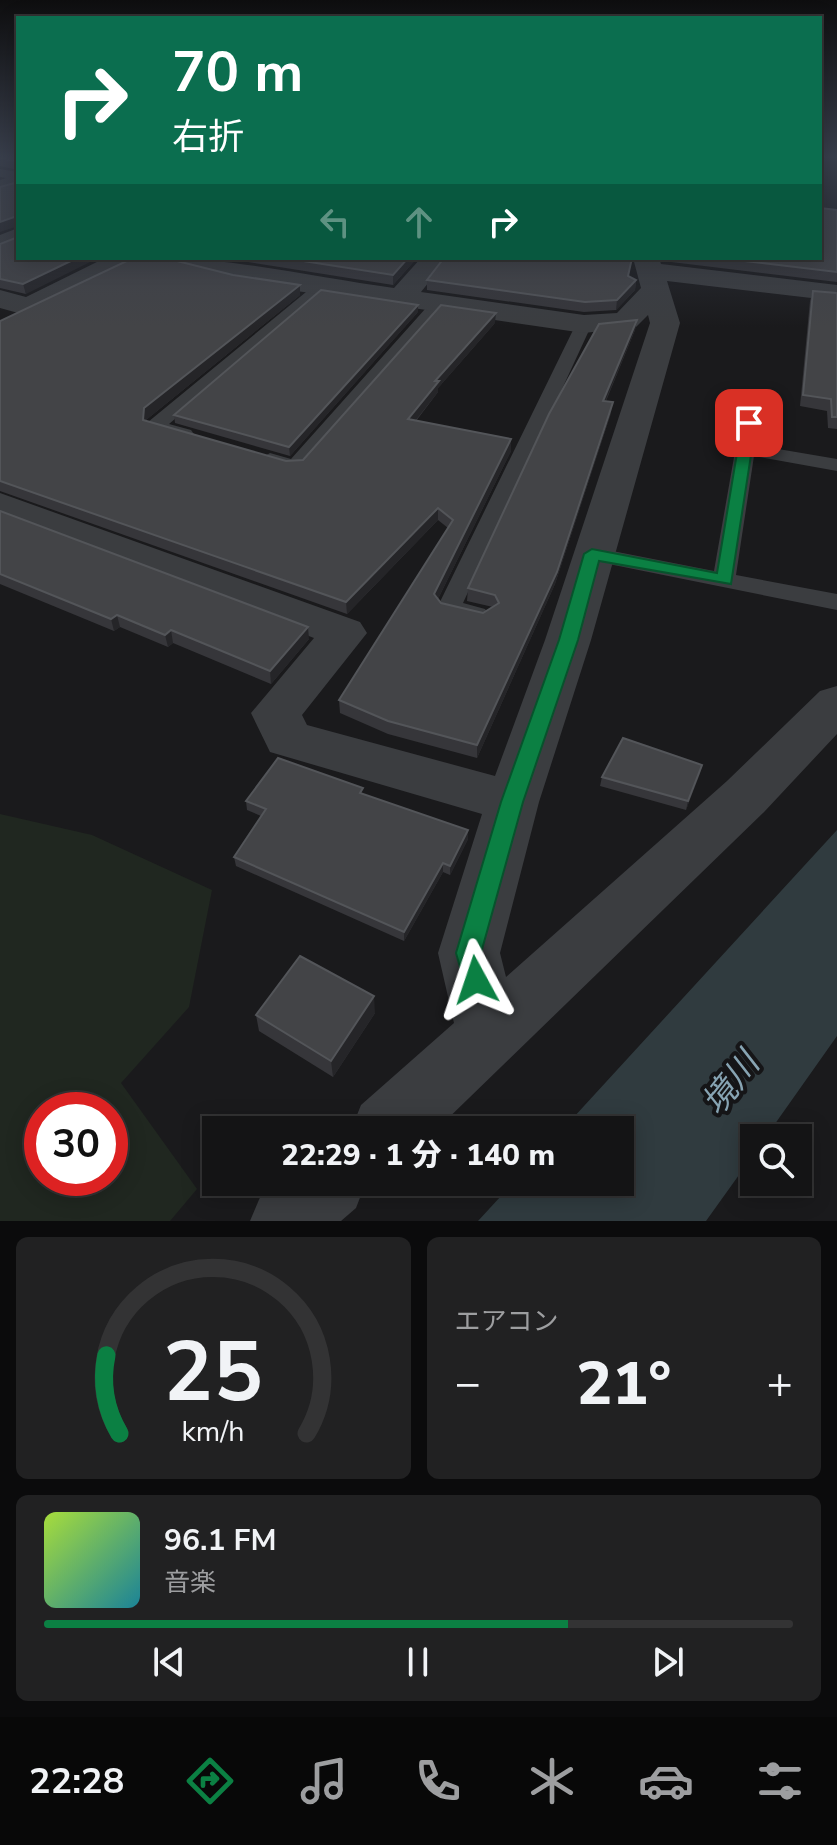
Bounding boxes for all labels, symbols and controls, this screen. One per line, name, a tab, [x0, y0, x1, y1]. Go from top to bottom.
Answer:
text: 70 m	[172, 34, 303, 111]
icon: right	[40, 48, 144, 152]
text: 右折	[172, 113, 244, 162]
icon: left	[313, 200, 357, 244]
icon: ahead	[397, 200, 441, 244]
icon: right	[481, 200, 525, 244]
pin	[715, 389, 783, 457]
icon: arrive	[727, 401, 771, 445]
position arrow	[434, 938, 518, 1022]
water label: 境川	[692, 1040, 772, 1125]
speed limit sign: 30	[24, 1092, 128, 1196]
map controls	[740, 1124, 812, 1196]
button: search	[740, 1124, 812, 1196]
text: 22:29 · 1 分 · 140 m	[281, 1135, 555, 1176]
text: エアコン	[455, 1304, 559, 1339]
text: 25	[163, 1316, 263, 1429]
text: 21°	[576, 1343, 671, 1425]
text: −	[455, 1354, 481, 1414]
text: +	[767, 1354, 793, 1414]
text: km/h	[182, 1412, 245, 1451]
text: 96.1 FM	[164, 1520, 276, 1561]
text: 音楽	[164, 1565, 216, 1600]
icon: previous	[147, 1640, 191, 1684]
icon: pause	[396, 1640, 440, 1684]
icon: next	[646, 1640, 690, 1684]
icon: directions	[182, 1753, 238, 1809]
icon: music	[296, 1753, 352, 1809]
icon: phone	[410, 1753, 466, 1809]
icon: climate	[524, 1753, 580, 1809]
icon: car	[638, 1753, 694, 1809]
icon: filters	[752, 1753, 808, 1809]
text: 22:28	[29, 1757, 124, 1806]

